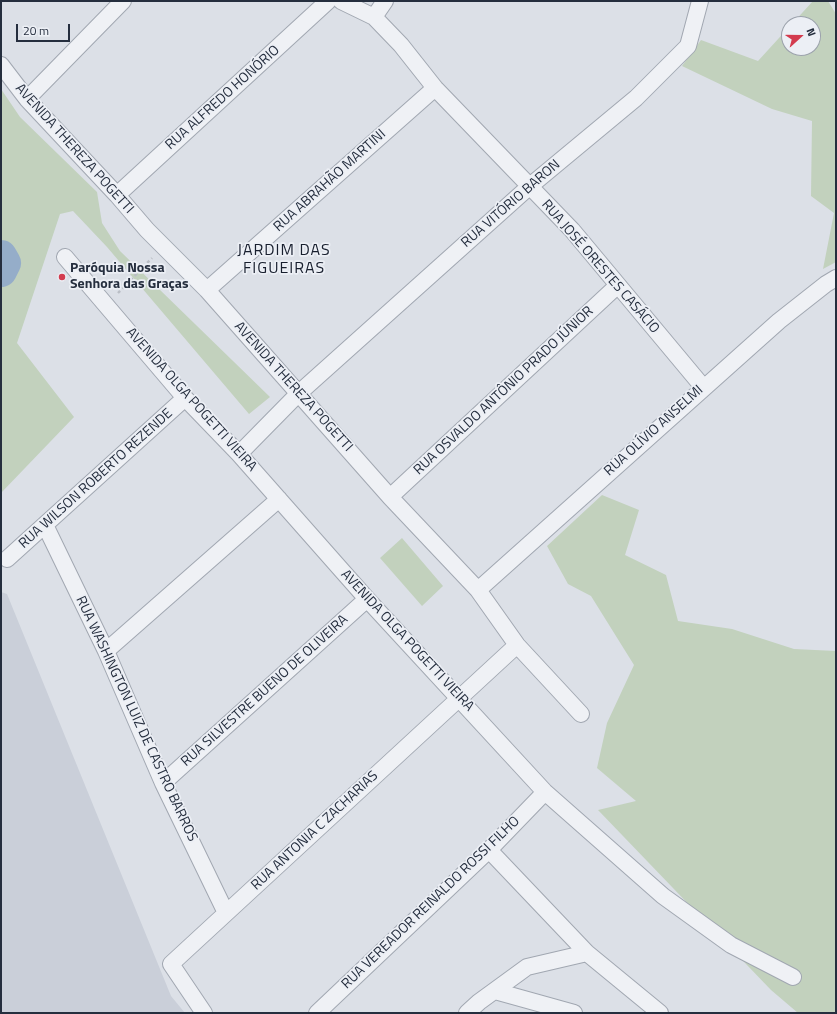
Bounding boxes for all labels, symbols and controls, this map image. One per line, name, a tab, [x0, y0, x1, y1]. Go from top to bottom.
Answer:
scale bar	[18, 16, 72, 42]
north arrow	[781, 16, 821, 56]
text: 20 m	[23, 21, 49, 40]
text: N	[802, 26, 820, 38]
street label: RUA ALFREDO HONÓRIO	[162, 42, 284, 154]
street label: AVENIDA THEREZA POGETTI	[11, 81, 137, 217]
street label: RUA ABRAHÃO MARTINI	[270, 126, 390, 236]
street label: RUA VITÓRIO BARON	[458, 157, 564, 251]
street label: RUA JOSÉ ORESTES CASÁCIO	[537, 197, 663, 337]
district label: JARDIM DAS FIGUEIRAS	[237, 241, 331, 279]
place label: Paróquia Nossa Senhora das Graças	[70, 261, 189, 294]
marker: Paróquia Nossa Senhora das Graças	[57, 272, 67, 282]
street label: RUA OSVALDO ANTÔNIO PRADO JÚNIOR	[411, 303, 597, 479]
street label: AVENIDA THEREZA POGETTI	[230, 319, 356, 455]
street label: AVENIDA OLGA POGETTI VIEIRA	[122, 325, 260, 475]
street label: RUA OLÍVIO ANSELMI	[601, 382, 707, 480]
street label: RUA WILSON ROBERTO REZENDE	[16, 406, 176, 552]
street label: AVENIDA OLGA POGETTI VIEIRA	[337, 567, 477, 715]
street label: RUA WASHINGTON LUIZ DE CASTRO BARROS	[72, 594, 200, 844]
street label: RUA SILVESTRE BUENO DE OLIVEIRA	[178, 612, 352, 770]
street label: RUA ANTONIA C ZACHARIAS	[248, 768, 382, 894]
street label: RUA VEREADOR REINALDO ROSSI FILHO	[338, 813, 524, 993]

